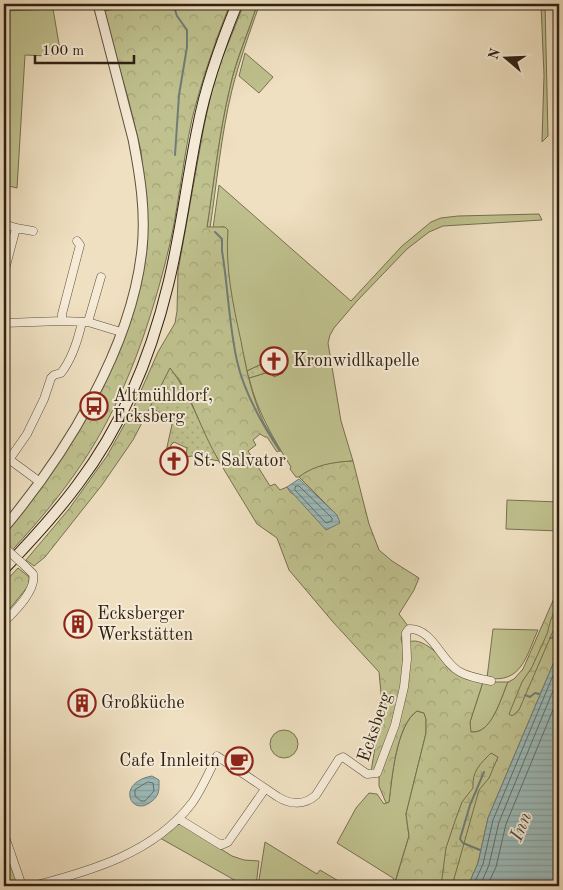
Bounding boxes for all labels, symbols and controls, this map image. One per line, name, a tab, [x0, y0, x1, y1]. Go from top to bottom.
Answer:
scale bar	[35, 32, 134, 64]
north arrow	[480, 32, 530, 82]
text: 100 m	[42, 44, 84, 59]
text: N	[486, 46, 503, 61]
church icon: Kronwidlkapelle	[259, 346, 289, 376]
place label: Kronwidlkapelle	[293, 352, 420, 370]
place label: Altmühldorf, Ecksberg	[113, 387, 213, 426]
bus stop icon: Altmühldorf, Ecksberg	[79, 391, 109, 421]
church icon: St. Salvator	[159, 446, 189, 476]
place label: St. Salvator	[193, 452, 287, 470]
place label: Ecksberger Werkstätten	[97, 605, 193, 644]
building icon: Ecksberger Werkstätten	[63, 609, 93, 639]
building icon: Großküche	[67, 688, 97, 718]
street label: Ecksberg	[355, 690, 395, 764]
place label: Großküche	[101, 694, 185, 712]
cafe icon: Cafe Innleitn	[224, 746, 254, 776]
place label: Cafe Innleitn	[119, 752, 220, 770]
water label: Inn	[507, 810, 536, 845]

